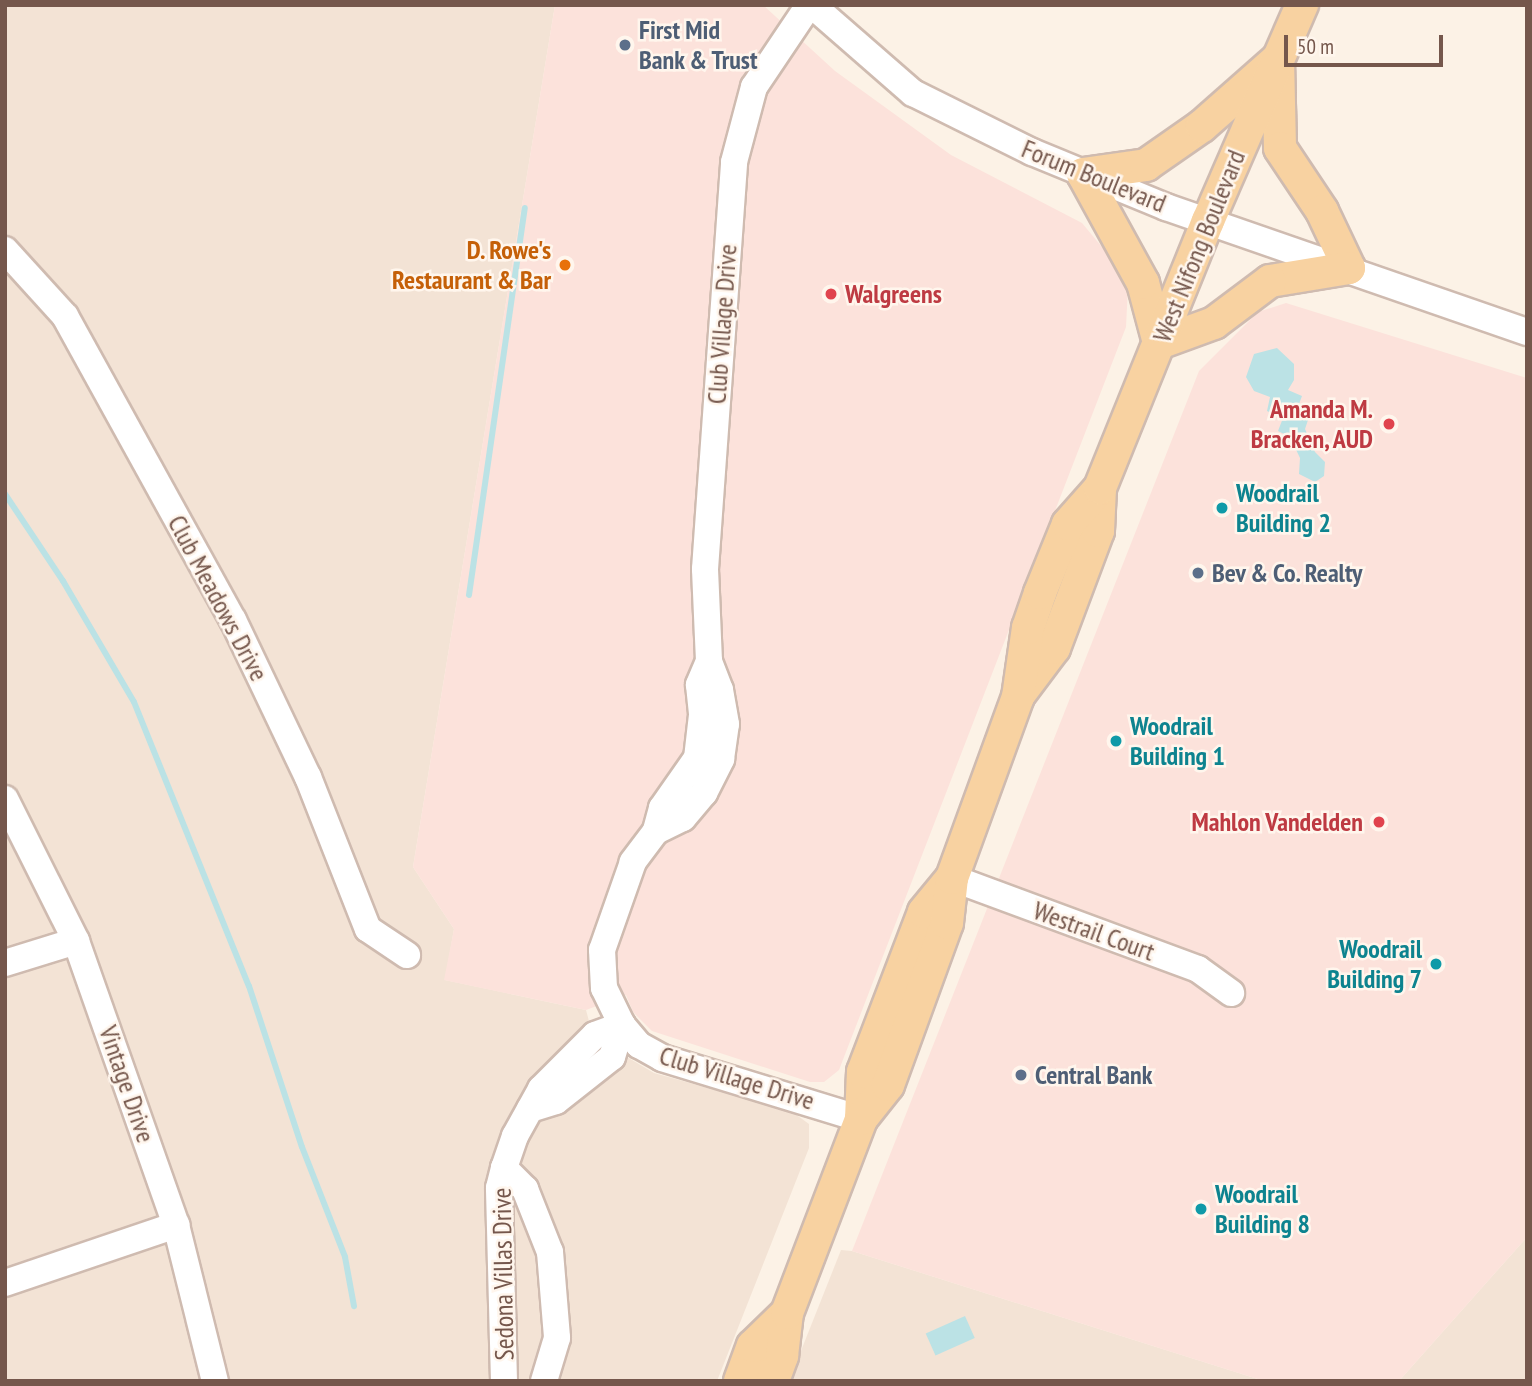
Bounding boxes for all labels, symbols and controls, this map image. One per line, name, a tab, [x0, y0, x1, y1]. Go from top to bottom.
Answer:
place label: First Mid Bank & Trust	[639, 14, 759, 76]
scale bar	[1287, 21, 1446, 65]
text: 50 m	[1297, 33, 1334, 60]
marker: First Mid Bank & Trust	[617, 37, 633, 53]
street label: Forum Boulevard	[1017, 133, 1171, 219]
street label: West Nifong Boulevard	[1146, 145, 1252, 347]
place label: D. Rowe's Restaurant & Bar	[392, 234, 551, 296]
street label: Club Village Drive	[701, 243, 743, 405]
marker: D. Rowe's Restaurant & Bar	[557, 257, 573, 273]
place label: Walgreens	[845, 278, 942, 310]
marker: Walgreens	[823, 286, 839, 302]
place label: Amanda M. Bracken, AUD	[1248, 393, 1373, 454]
marker: Amanda M. Bracken, AUD	[1379, 414, 1399, 434]
place label: Woodrail Building 2	[1236, 477, 1331, 538]
marker: Woodrail Building 2	[1214, 500, 1230, 516]
street label: Club Meadows Drive	[161, 510, 275, 686]
place label: Bev & Co. Realty	[1212, 557, 1365, 589]
marker: Bev & Co. Realty	[1190, 565, 1206, 581]
place label: Woodrail Building 1	[1130, 710, 1225, 772]
marker: Woodrail Building 1	[1108, 733, 1124, 749]
place label: Mahlon Vandelden	[1191, 806, 1363, 838]
marker: Mahlon Vandelden	[1369, 812, 1389, 832]
street label: Westrail Court	[1029, 895, 1159, 967]
place label: Woodrail Building 7	[1327, 933, 1422, 995]
marker: Woodrail Building 7	[1428, 956, 1444, 972]
street label: Vintage Drive	[92, 1022, 162, 1146]
street label: Club Village Drive	[655, 1040, 819, 1116]
place label: Central Bank	[1035, 1059, 1152, 1091]
marker: Central Bank	[1013, 1067, 1029, 1083]
place label: Woodrail Building 8	[1215, 1178, 1310, 1240]
street label: Sedona Villas Drive	[486, 1187, 520, 1361]
marker: Woodrail Building 8	[1193, 1201, 1209, 1217]

